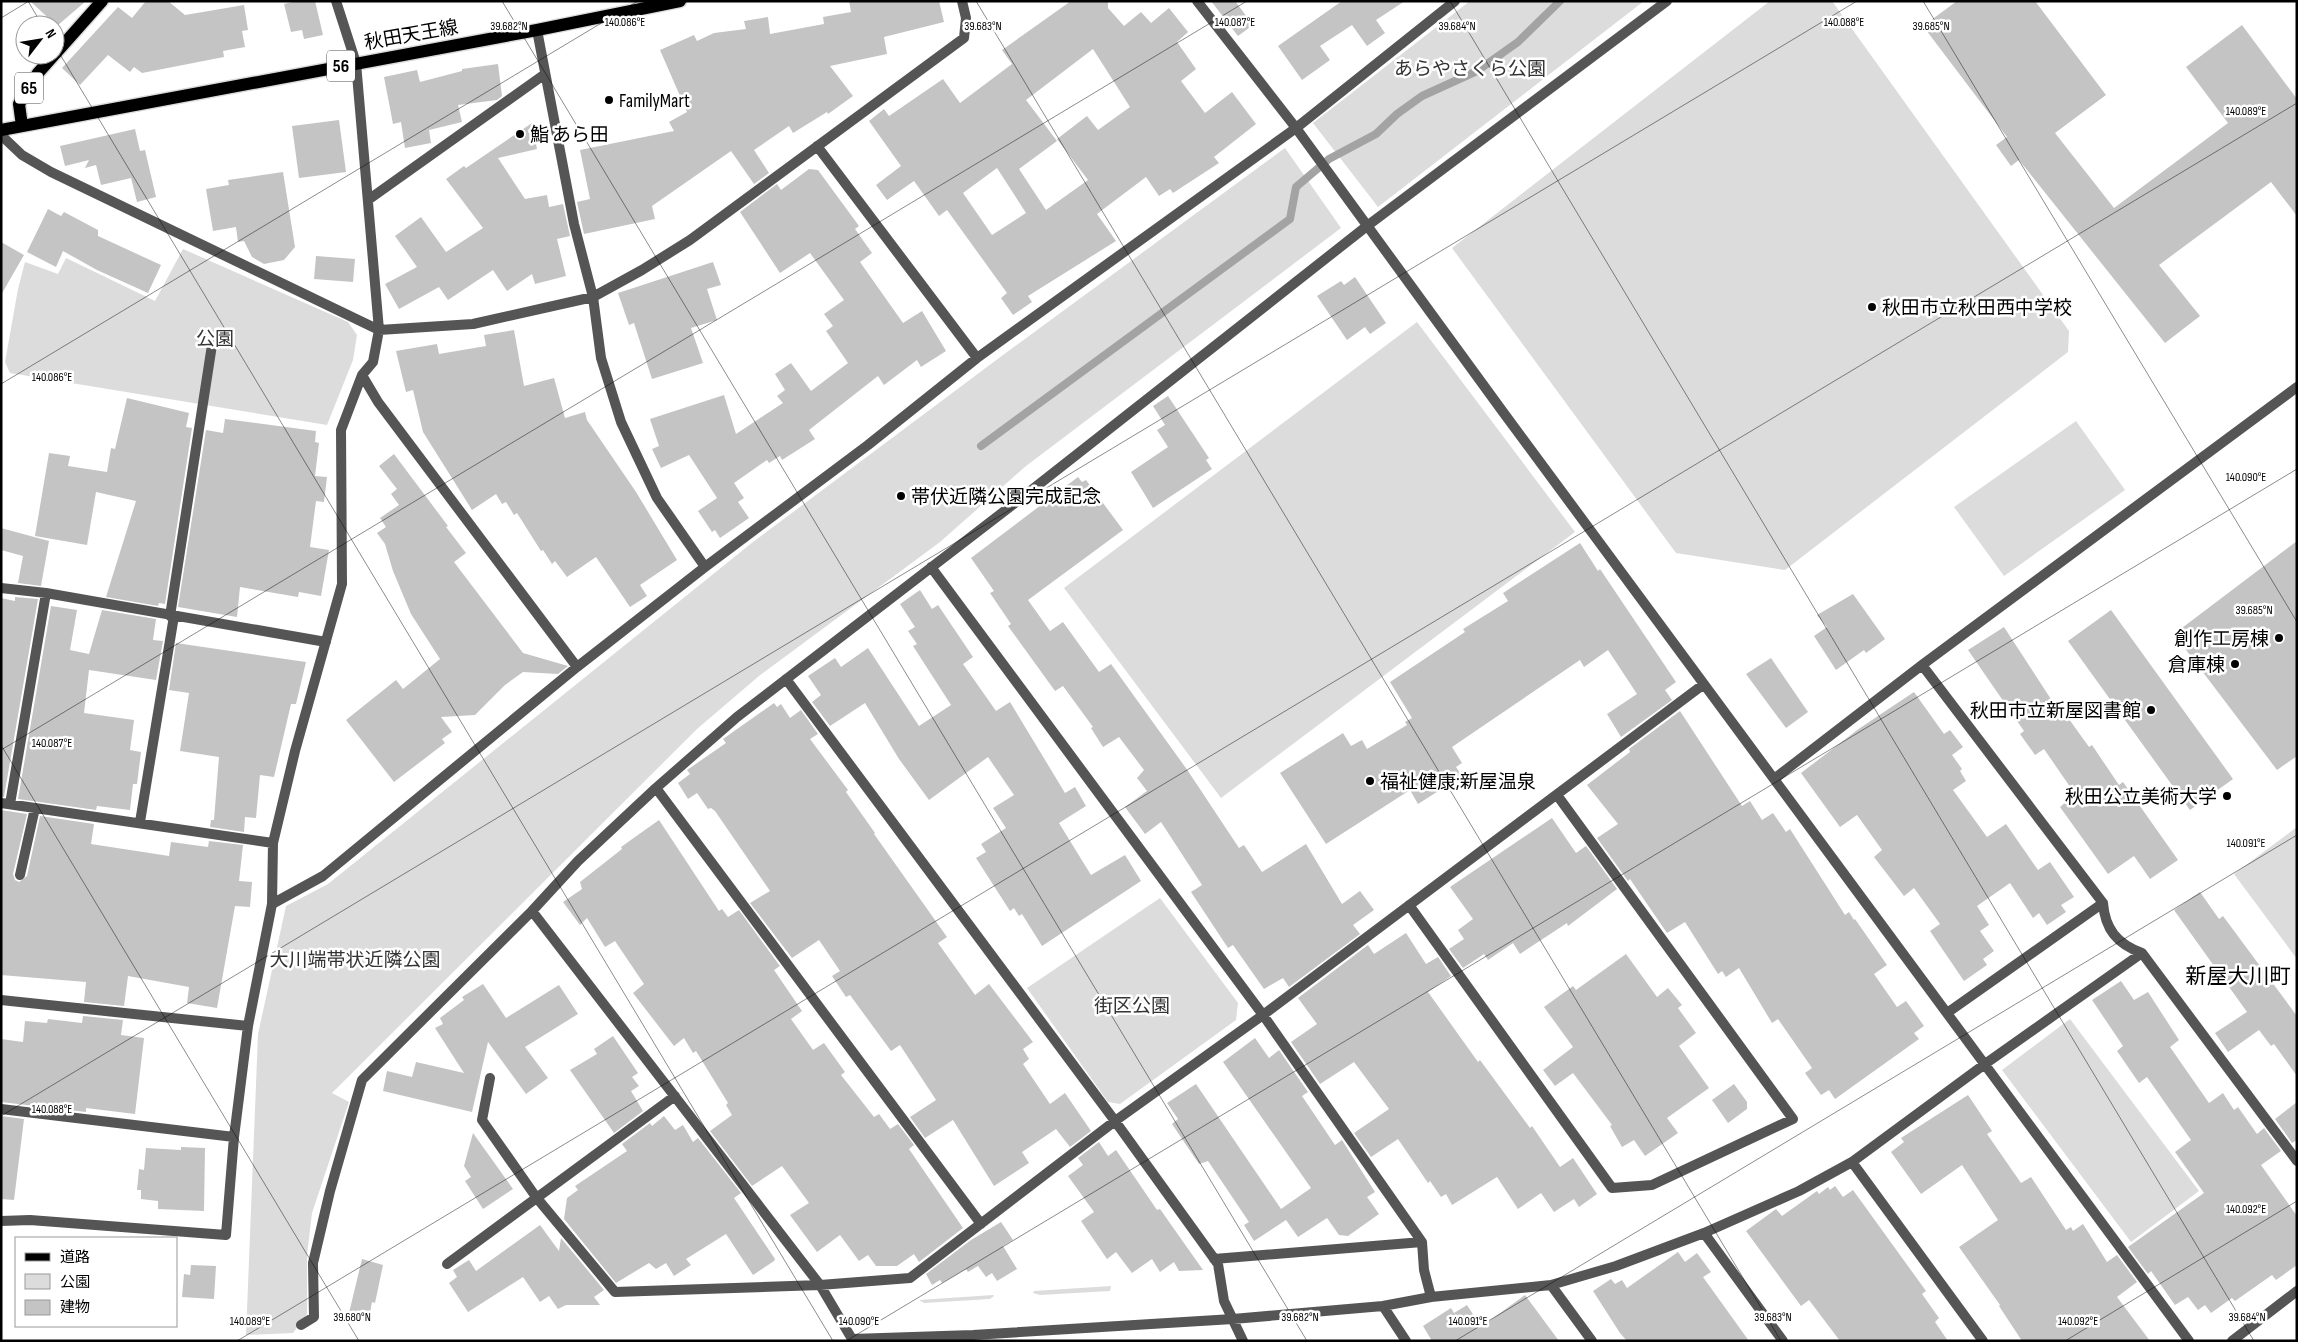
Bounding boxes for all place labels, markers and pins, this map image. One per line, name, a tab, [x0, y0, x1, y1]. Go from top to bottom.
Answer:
place label: FamilyMart	[619, 90, 690, 113]
marker: FamilyMart	[603, 94, 615, 106]
place label: 鮨 あら田	[530, 124, 609, 147]
marker: 鮨 あら田	[514, 128, 526, 140]
place label: 秋田市立秋田西中学校	[1882, 297, 2072, 320]
marker: 秋田市立秋田西中学校	[1866, 301, 1878, 313]
place label: 帯伏近隣公園完成記念	[911, 486, 1101, 509]
marker: 帯伏近隣公園完成記念	[895, 490, 907, 502]
place label: 創作工房棟	[2174, 628, 2269, 651]
marker: 創作工房棟	[2273, 632, 2285, 644]
place label: 倉庫棟	[2168, 654, 2225, 677]
marker: 倉庫棟	[2229, 658, 2241, 670]
place label: 秋田市立新屋図書館	[1970, 700, 2141, 723]
marker: 秋田市立新屋図書館	[2145, 704, 2157, 716]
place label: 福祉健康;新屋温泉	[1380, 771, 1536, 794]
marker: 福祉健康;新屋温泉	[1364, 775, 1376, 787]
place label: 秋田公立美術大学	[2065, 786, 2217, 809]
marker: 秋田公立美術大学	[2221, 790, 2233, 802]

